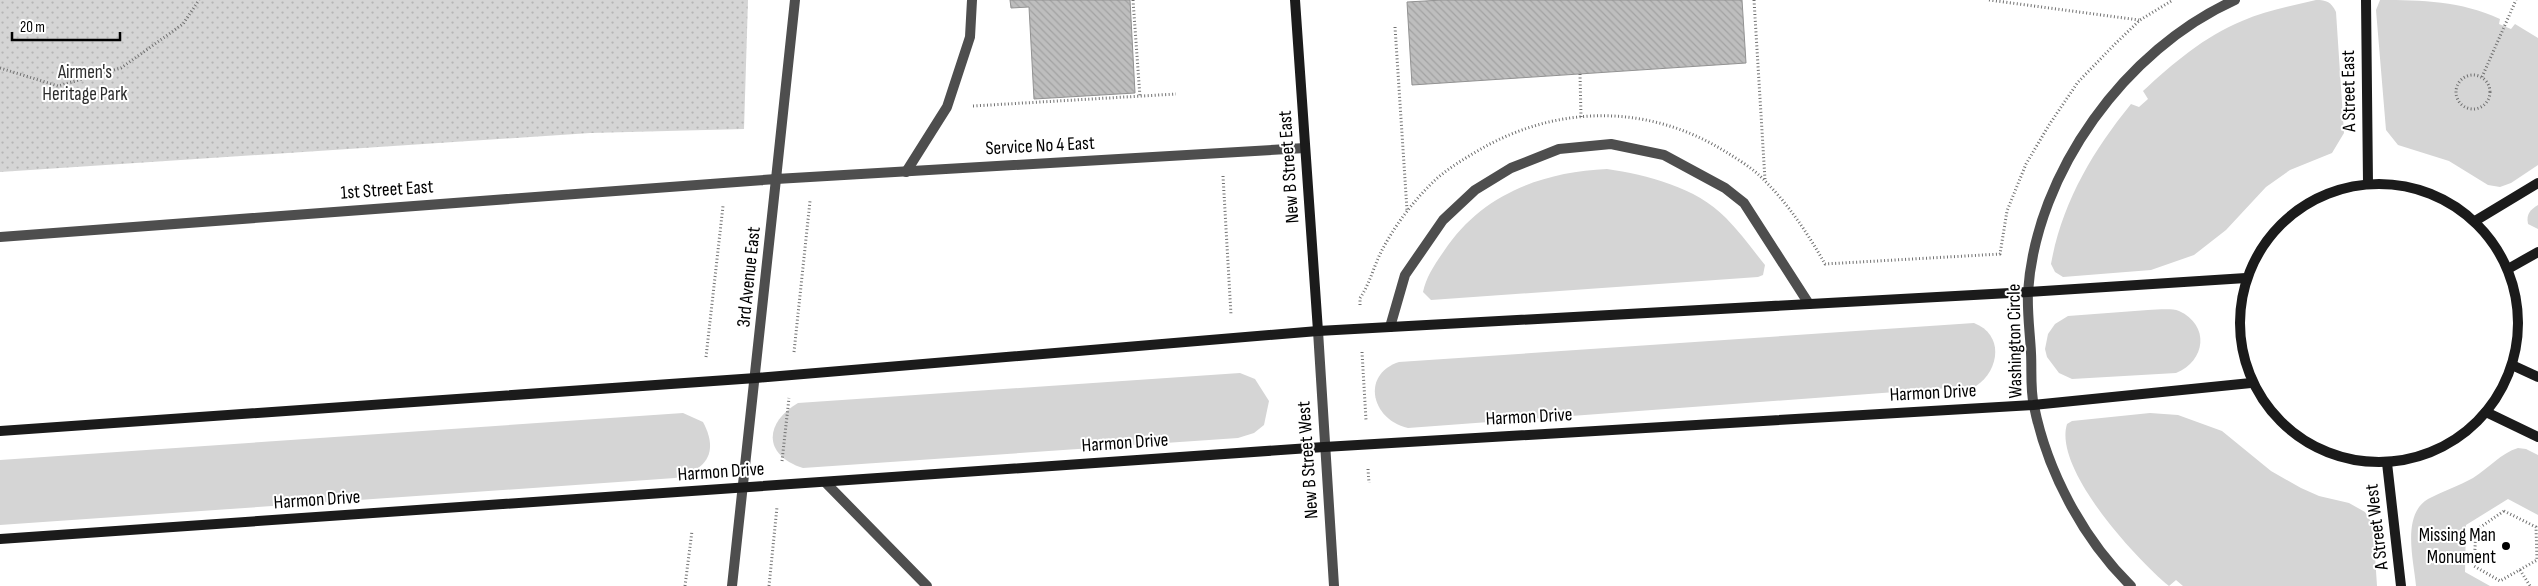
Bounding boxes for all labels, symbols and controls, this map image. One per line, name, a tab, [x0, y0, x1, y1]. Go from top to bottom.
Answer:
scale bar	[12, 10, 120, 42]
text: 20 m	[20, 18, 45, 37]
street label: A Street East	[2337, 50, 2361, 133]
park label: Airmen's Heritage Park	[42, 61, 128, 106]
street label: New B Street East	[1274, 110, 1304, 224]
street label: Service No 4 East	[985, 132, 1095, 160]
street label: 1st Street East	[340, 175, 434, 205]
street label: 3rd Avenue East	[732, 225, 766, 328]
street label: Washington Circle	[2003, 283, 2027, 399]
street label: Harmon Drive	[1889, 379, 1977, 407]
street label: New B Street West	[1292, 400, 1324, 520]
street label: Harmon Drive	[1485, 403, 1573, 431]
street label: Harmon Drive	[1081, 428, 1169, 458]
street label: Harmon Drive	[677, 457, 765, 487]
street label: A Street West	[2360, 482, 2394, 572]
street label: Harmon Drive	[273, 485, 361, 515]
place label: Missing Man Monument	[2419, 524, 2496, 569]
marker: Missing Man Monument	[2500, 540, 2512, 552]

